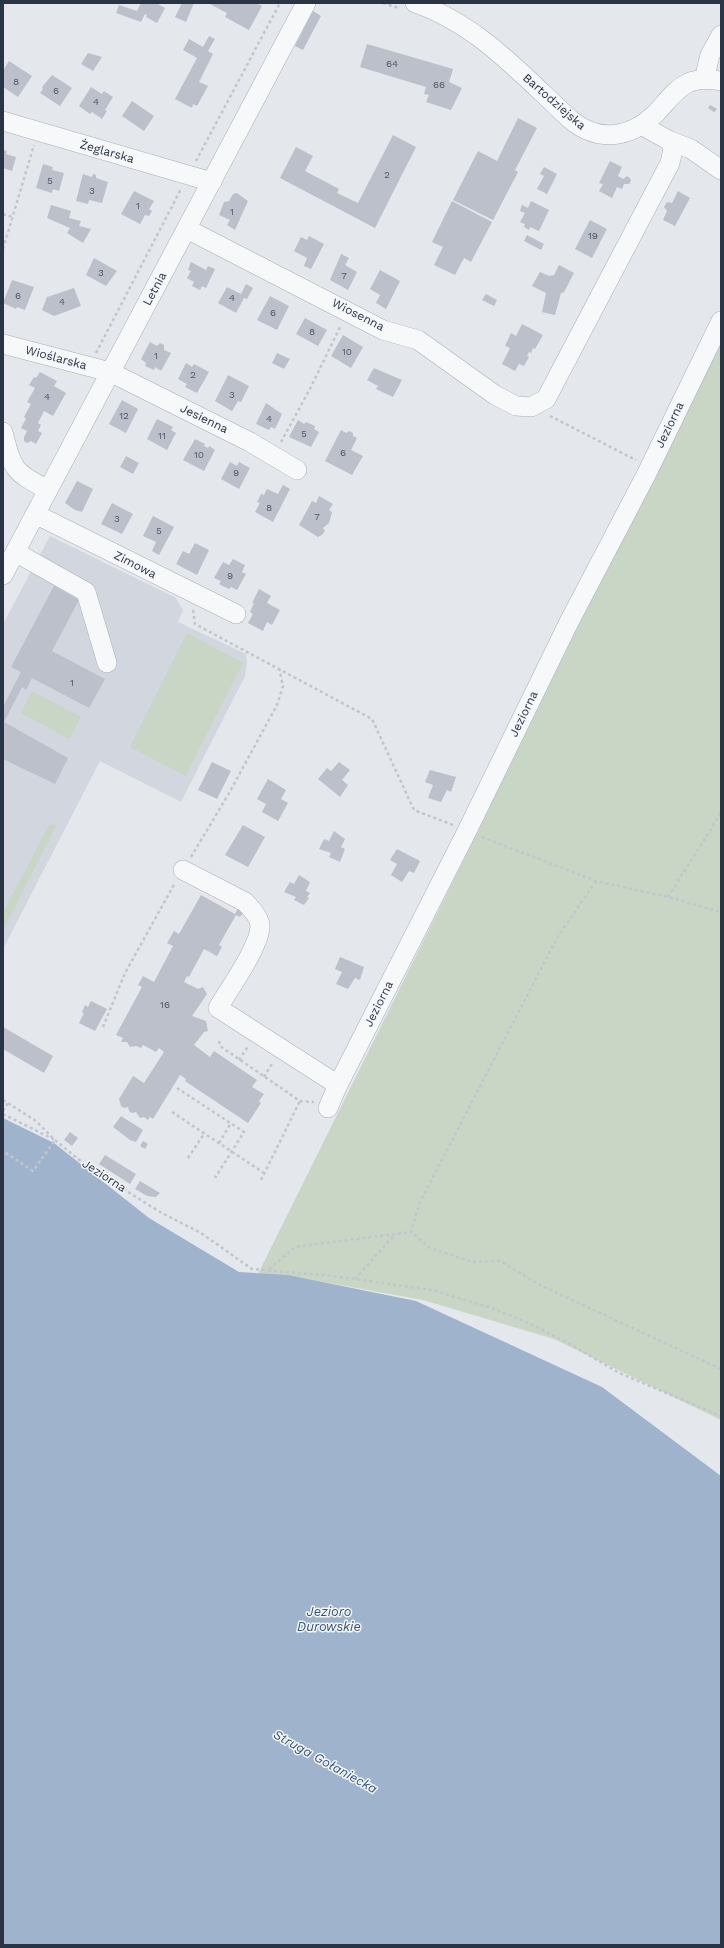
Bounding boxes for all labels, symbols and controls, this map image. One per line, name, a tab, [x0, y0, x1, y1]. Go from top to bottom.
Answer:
house number: 64	[386, 58, 398, 70]
street label: Bartodziejska	[520, 71, 588, 133]
house number: 8	[13, 76, 19, 88]
house number: 66	[433, 79, 445, 91]
house number: 6	[53, 85, 59, 97]
house number: 4	[93, 96, 99, 108]
street label: Żeglarska	[78, 137, 136, 167]
house number: 2	[384, 169, 390, 181]
house number: 5	[47, 175, 53, 187]
house number: 3	[89, 185, 95, 197]
house number: 1	[136, 200, 140, 212]
house number: 1	[230, 206, 234, 218]
house number: 19	[588, 230, 598, 242]
house number: 3	[98, 267, 104, 279]
street label: Letnia	[140, 270, 170, 308]
house number: 7	[341, 270, 347, 282]
house number: 6	[15, 290, 21, 302]
house number: 4	[229, 292, 235, 304]
house number: 4	[59, 296, 65, 308]
street label: Wiosenna	[329, 296, 387, 334]
house number: 6	[270, 307, 276, 319]
house number: 8	[309, 326, 315, 338]
street label: Wioślarska	[24, 343, 88, 373]
house number: 10	[342, 346, 352, 358]
house number: 1	[154, 350, 158, 362]
house number: 2	[190, 369, 196, 381]
house number: 3	[229, 389, 235, 401]
house number: 4	[44, 391, 50, 403]
street label: Jeziorna	[653, 400, 687, 450]
street label: Jesienna	[178, 401, 230, 437]
house number: 12	[119, 410, 129, 422]
house number: 4	[266, 413, 272, 425]
house number: 5	[301, 428, 307, 440]
house number: 11	[158, 430, 166, 442]
house number: 6	[340, 447, 346, 459]
house number: 10	[194, 449, 204, 461]
house number: 9	[233, 467, 239, 479]
house number: 8	[266, 502, 272, 514]
house number: 7	[314, 511, 320, 523]
house number: 3	[114, 513, 120, 525]
house number: 5	[156, 525, 162, 537]
street label: Zimowa	[111, 548, 159, 582]
house number: 9	[227, 570, 233, 582]
house number: 1	[70, 677, 74, 689]
street label: Jeziorna	[507, 689, 541, 739]
street label: Jeziorna	[361, 979, 397, 1029]
house number: 16	[160, 999, 170, 1011]
street label: Jeziorna	[79, 1156, 129, 1196]
water label: Jezioro Durowskie	[297, 1604, 361, 1635]
water label: Struga Gołaniecka	[270, 1727, 380, 1797]

